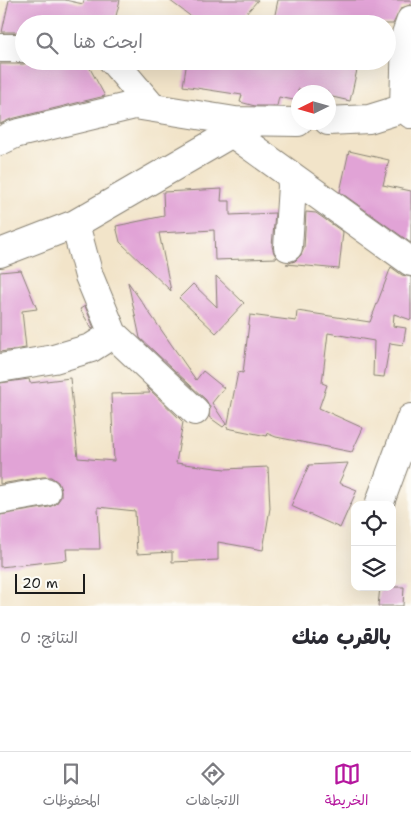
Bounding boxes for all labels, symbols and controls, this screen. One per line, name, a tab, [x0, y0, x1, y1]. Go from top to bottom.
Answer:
search box	[15, 15, 396, 70]
icon: search	[33, 29, 61, 57]
text: ابحث هنا	[73, 29, 143, 54]
north arrow	[291, 85, 336, 130]
map controls	[351, 501, 396, 591]
button: locate	[351, 501, 396, 546]
button: layers	[351, 546, 396, 591]
scale bar	[15, 571, 85, 594]
text: 20 m	[22, 574, 58, 592]
text: بالقرب منك	[292, 623, 391, 651]
text: النتائج: 0	[20, 627, 78, 648]
tab: المحفوظات	[43, 760, 100, 813]
tab: الاتجاهات	[185, 760, 240, 813]
tab: الخريطة	[325, 760, 368, 813]

